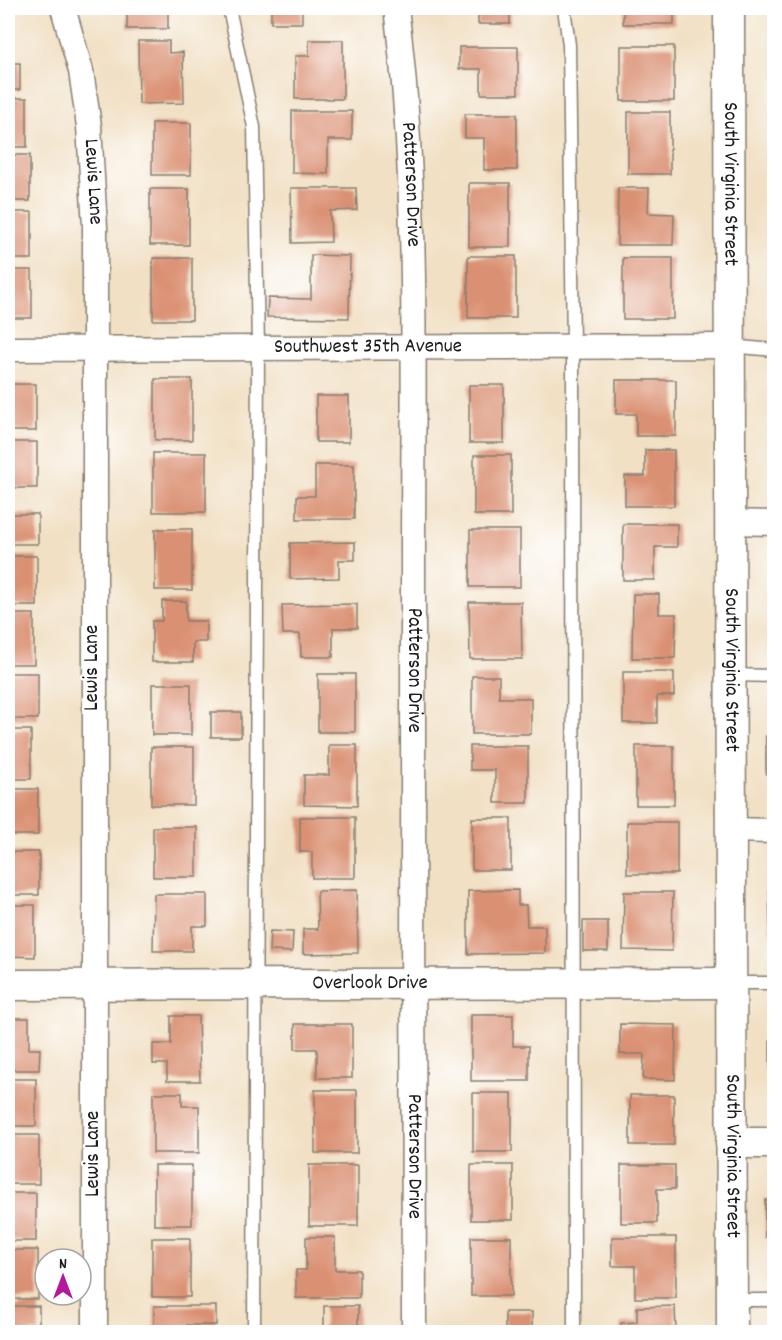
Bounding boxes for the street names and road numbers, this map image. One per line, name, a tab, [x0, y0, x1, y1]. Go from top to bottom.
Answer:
street label: South Virginia Street	[714, 102, 745, 266]
street label: Patterson Drive	[392, 121, 427, 247]
street label: Lewis Lane	[75, 138, 110, 226]
street label: Southwest 35th Avenue	[274, 332, 462, 363]
street label: South Virginia Street	[715, 588, 746, 752]
street label: Patterson Drive	[398, 608, 428, 733]
street label: Lewis Lane	[78, 625, 108, 711]
street label: Overlook Drive	[312, 969, 428, 999]
street label: South Virginia Street	[716, 1074, 747, 1238]
street label: Patterson Drive	[398, 1094, 429, 1219]
street label: Lewis Lane	[79, 1111, 109, 1197]

